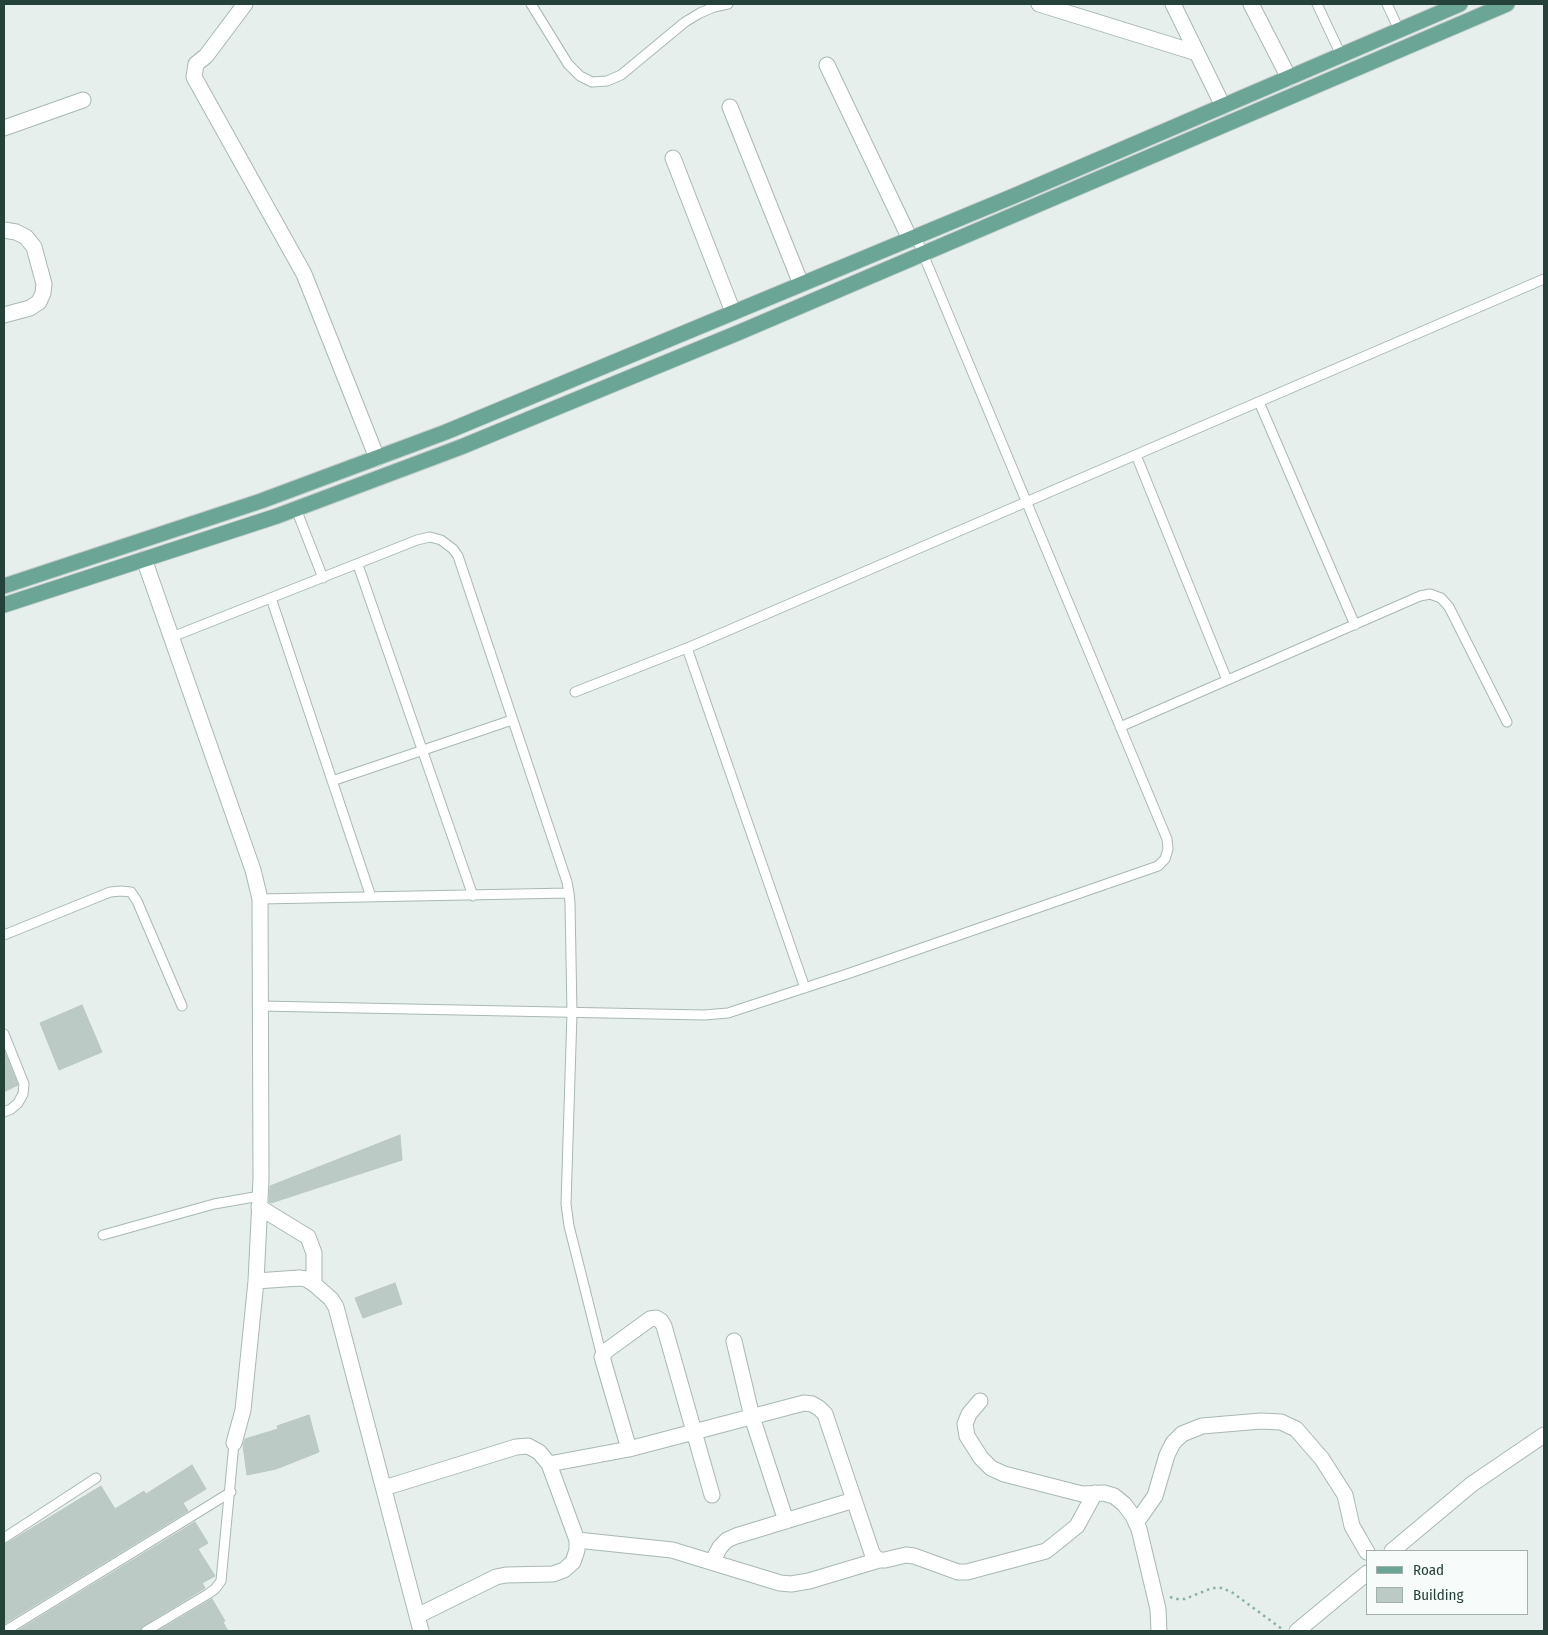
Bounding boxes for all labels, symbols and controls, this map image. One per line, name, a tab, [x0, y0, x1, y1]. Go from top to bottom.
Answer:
legend	[1366, 1550, 1528, 1615]
text: Road	[1413, 1561, 1444, 1579]
text: Building	[1413, 1586, 1464, 1604]

